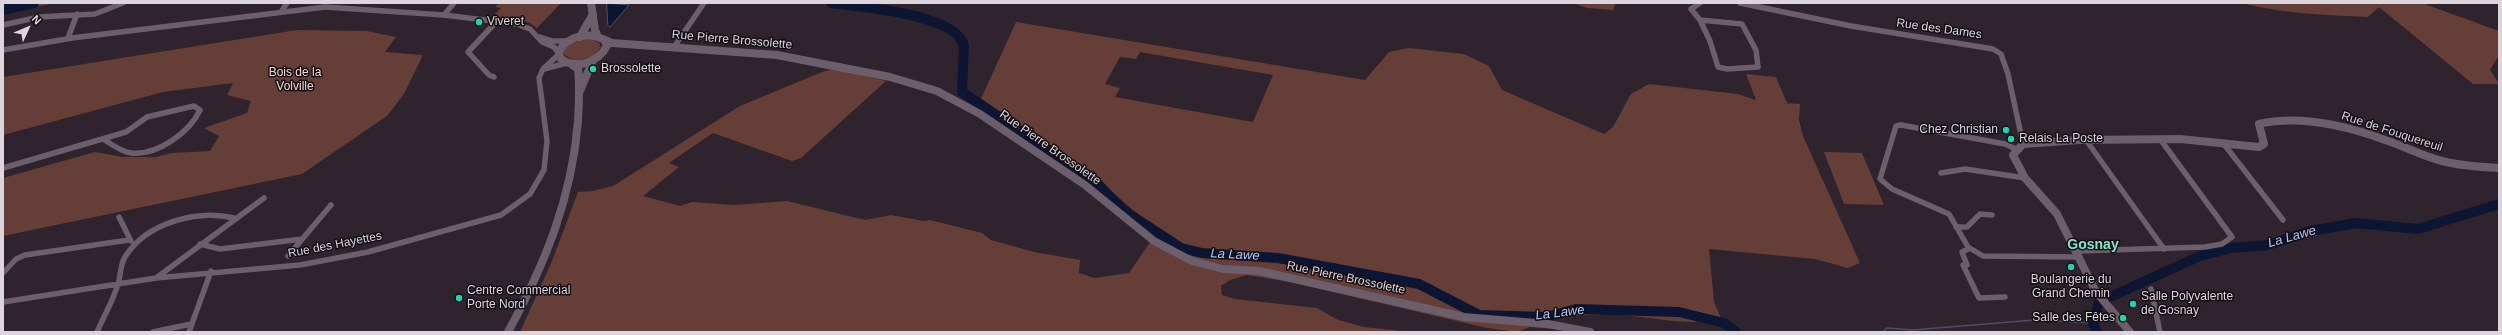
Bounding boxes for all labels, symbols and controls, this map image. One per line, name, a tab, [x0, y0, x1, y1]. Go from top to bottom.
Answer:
north arrow	[8, 8, 48, 48]
text: N	[30, 13, 44, 27]
place label: Viveret	[487, 15, 524, 29]
street label: Rue des Dames	[1895, 16, 1983, 42]
marker: Viveret	[474, 17, 484, 27]
street label: Rue Pierre Brossolette	[671, 28, 793, 52]
place label: Brossolette	[601, 62, 661, 76]
marker: Brossolette	[588, 64, 598, 74]
park label: Bois de la Volville	[269, 66, 321, 94]
street label: Rue Pierre Brossolette	[996, 107, 1104, 189]
street label: Rue de Fouquereuil	[2340, 109, 2444, 155]
place label: Chez Christian	[1919, 123, 1998, 137]
marker: Chez Christian	[2001, 125, 2011, 135]
place label: Relais La Poste	[2019, 132, 2103, 146]
marker: Relais La Poste	[2006, 134, 2016, 144]
water label: La Lawe	[2266, 223, 2318, 251]
street label: Rue des Hayettes	[287, 229, 383, 261]
district label: Gosnay	[2067, 237, 2119, 253]
water label: La Lawe	[1210, 246, 1260, 264]
street label: Rue Pierre Brossolette	[1285, 258, 1407, 298]
marker: Boulangerie du Grand Chemin	[2066, 262, 2076, 272]
place label: Boulangerie du Grand Chemin	[2031, 273, 2111, 301]
place label: Centre Commercial Porte Nord	[467, 284, 570, 312]
place label: Salle Polyvalente de Gosnay	[2141, 290, 2233, 318]
marker: Centre Commercial Porte Nord	[454, 293, 464, 303]
marker: Salle Polyvalente de Gosnay	[2128, 299, 2138, 309]
water label: La Lawe	[1535, 302, 1585, 324]
place label: Salle des Fêtes	[2032, 311, 2115, 325]
marker: Salle des Fêtes	[2118, 313, 2128, 323]

